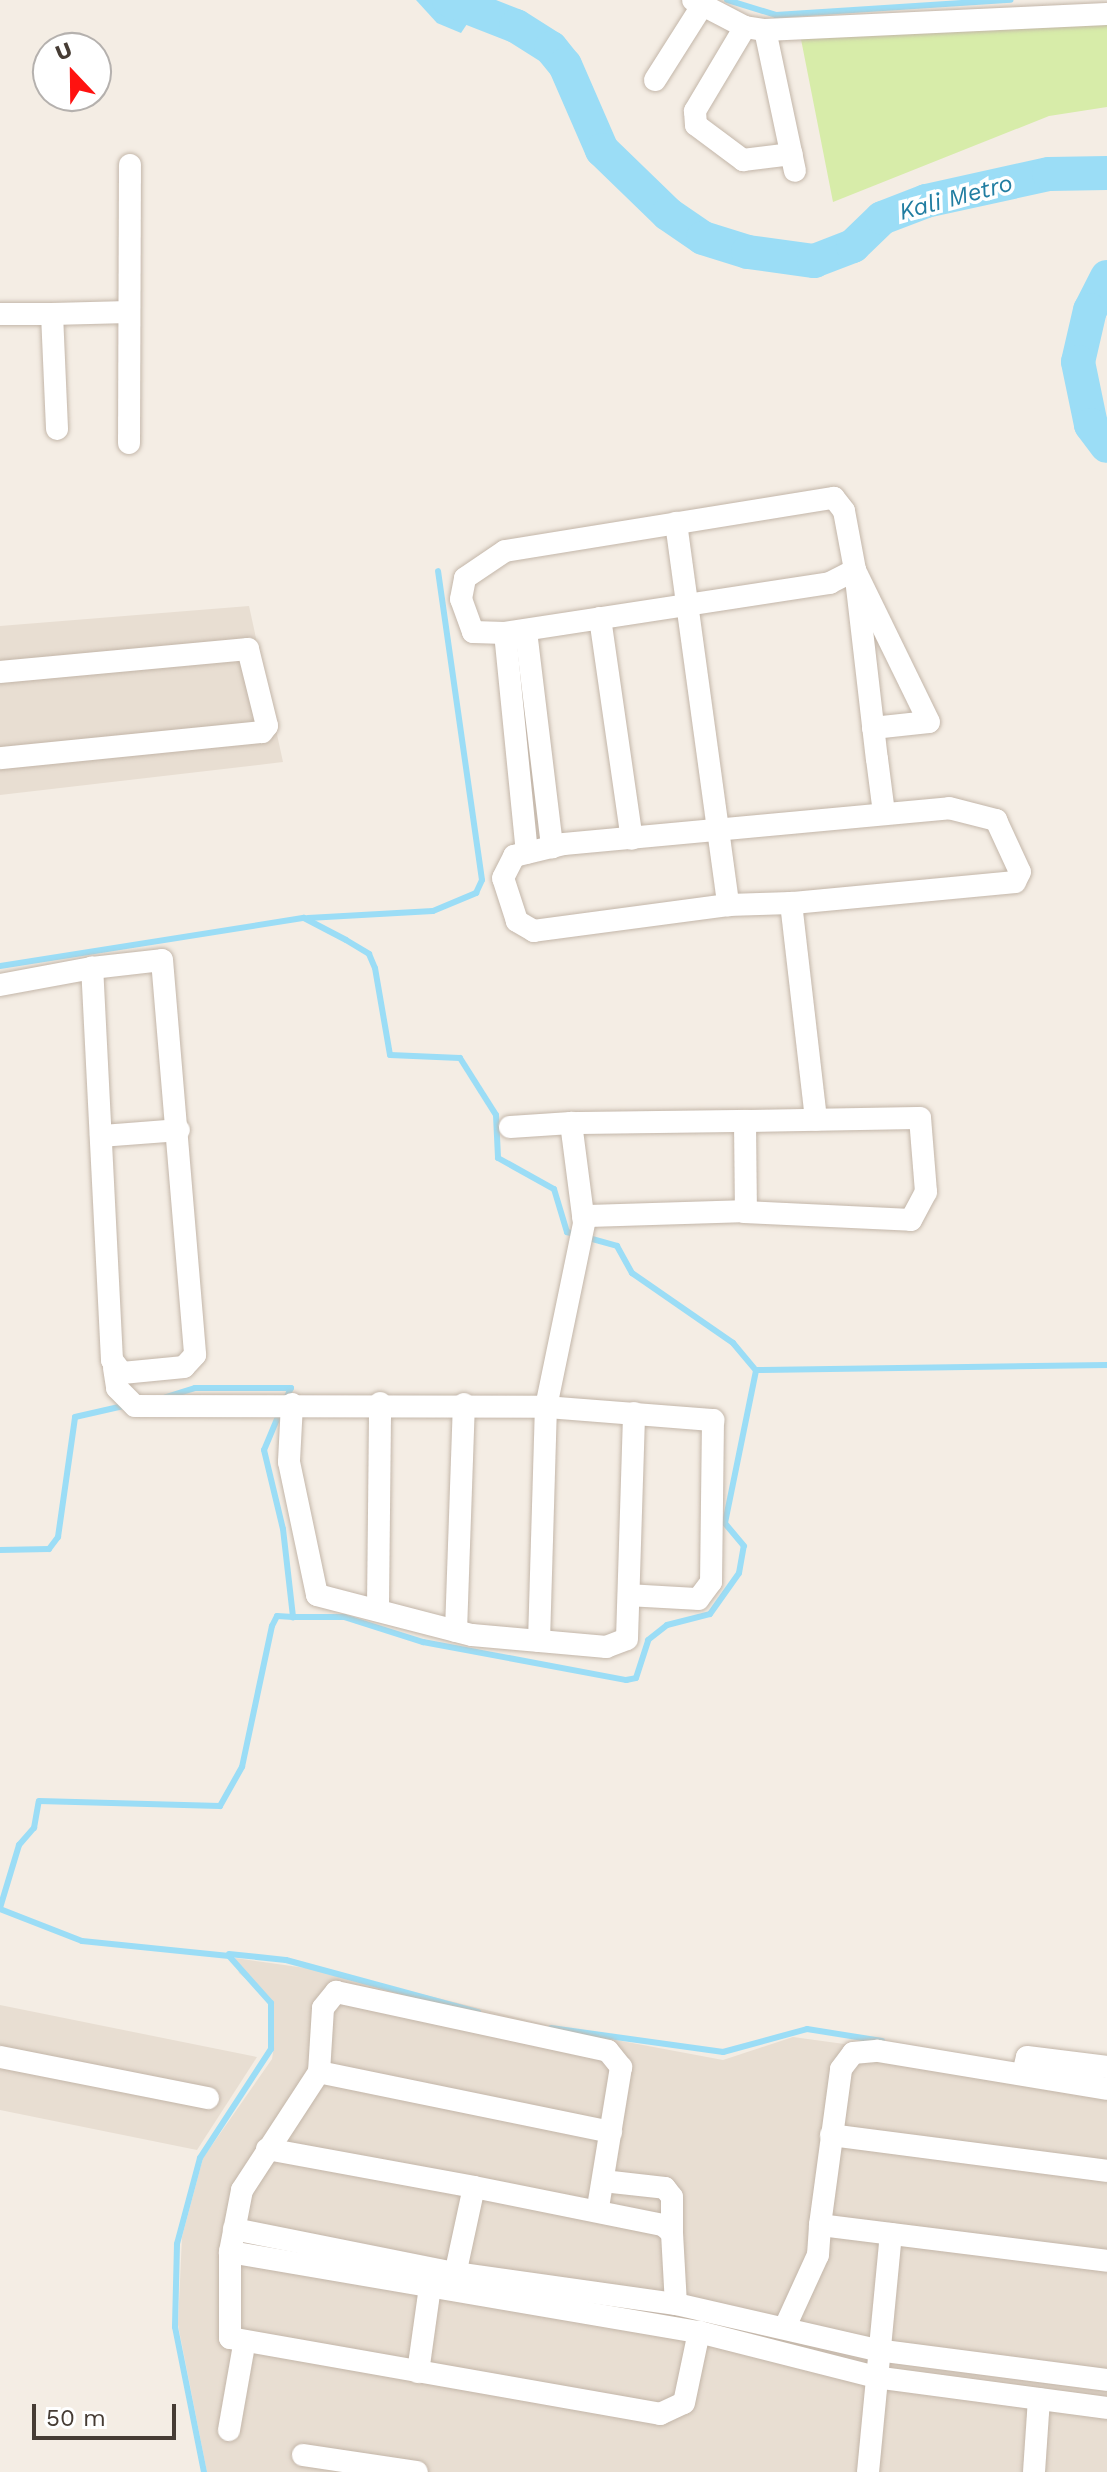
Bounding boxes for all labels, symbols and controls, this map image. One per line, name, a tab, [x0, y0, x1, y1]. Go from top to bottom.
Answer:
north arrow	[32, 32, 112, 112]
text: U	[52, 37, 75, 66]
water label: Kali Metro	[896, 169, 1016, 227]
scale bar	[36, 2388, 180, 2438]
text: 50 m	[46, 2404, 106, 2432]

